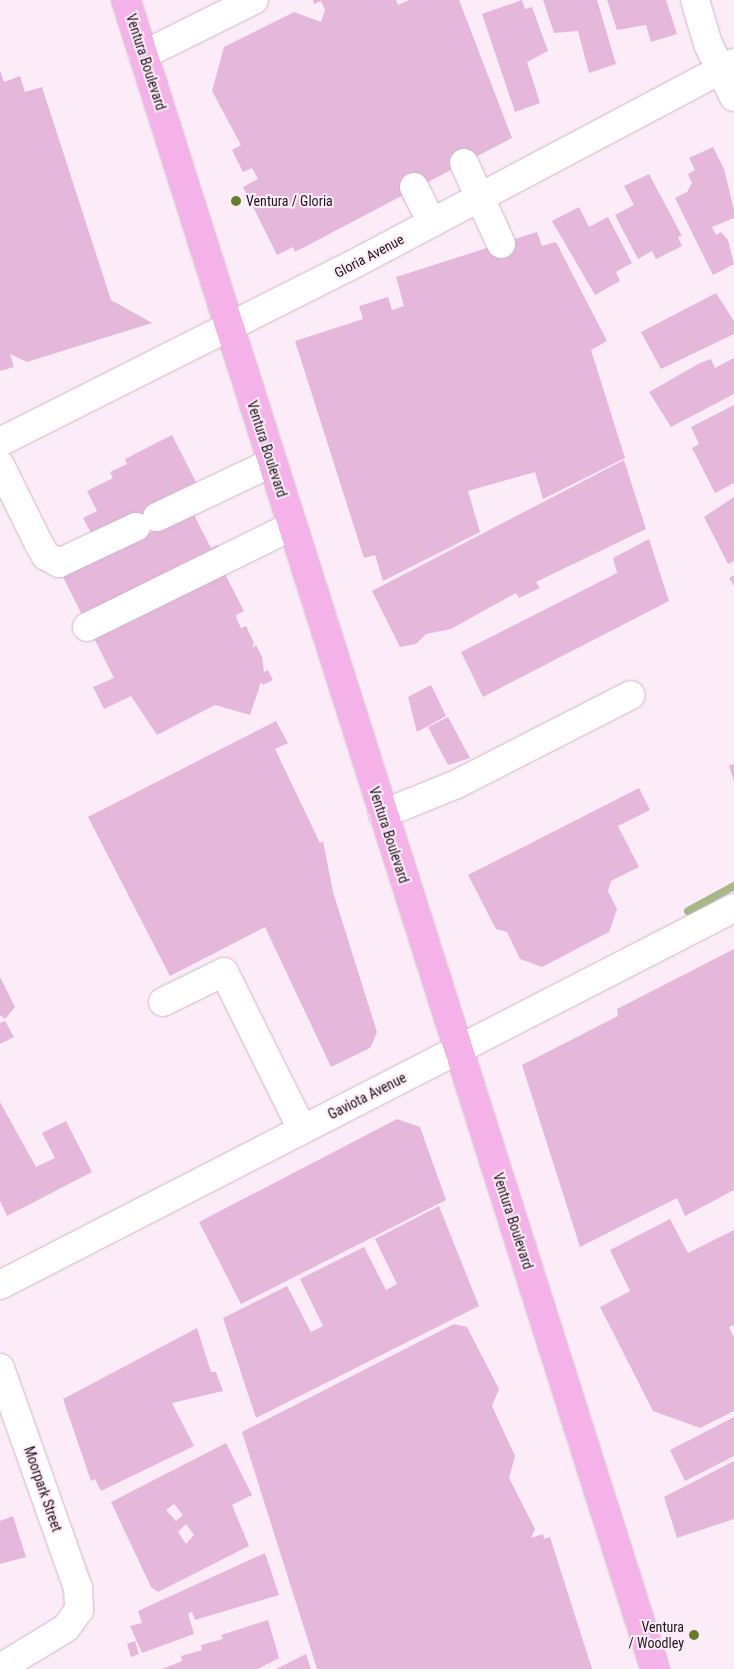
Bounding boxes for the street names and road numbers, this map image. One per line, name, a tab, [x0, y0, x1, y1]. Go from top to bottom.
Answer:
street label: Ventura Boulevard	[122, 12, 170, 112]
street label: Gloria Avenue	[331, 231, 407, 281]
street label: Ventura Boulevard	[243, 399, 291, 499]
street label: Ventura Boulevard	[365, 785, 413, 885]
street label: Gaviota Avenue	[325, 1069, 409, 1123]
street label: Ventura Boulevard	[489, 1171, 537, 1271]
street label: Moorpark Street	[21, 1444, 65, 1534]

